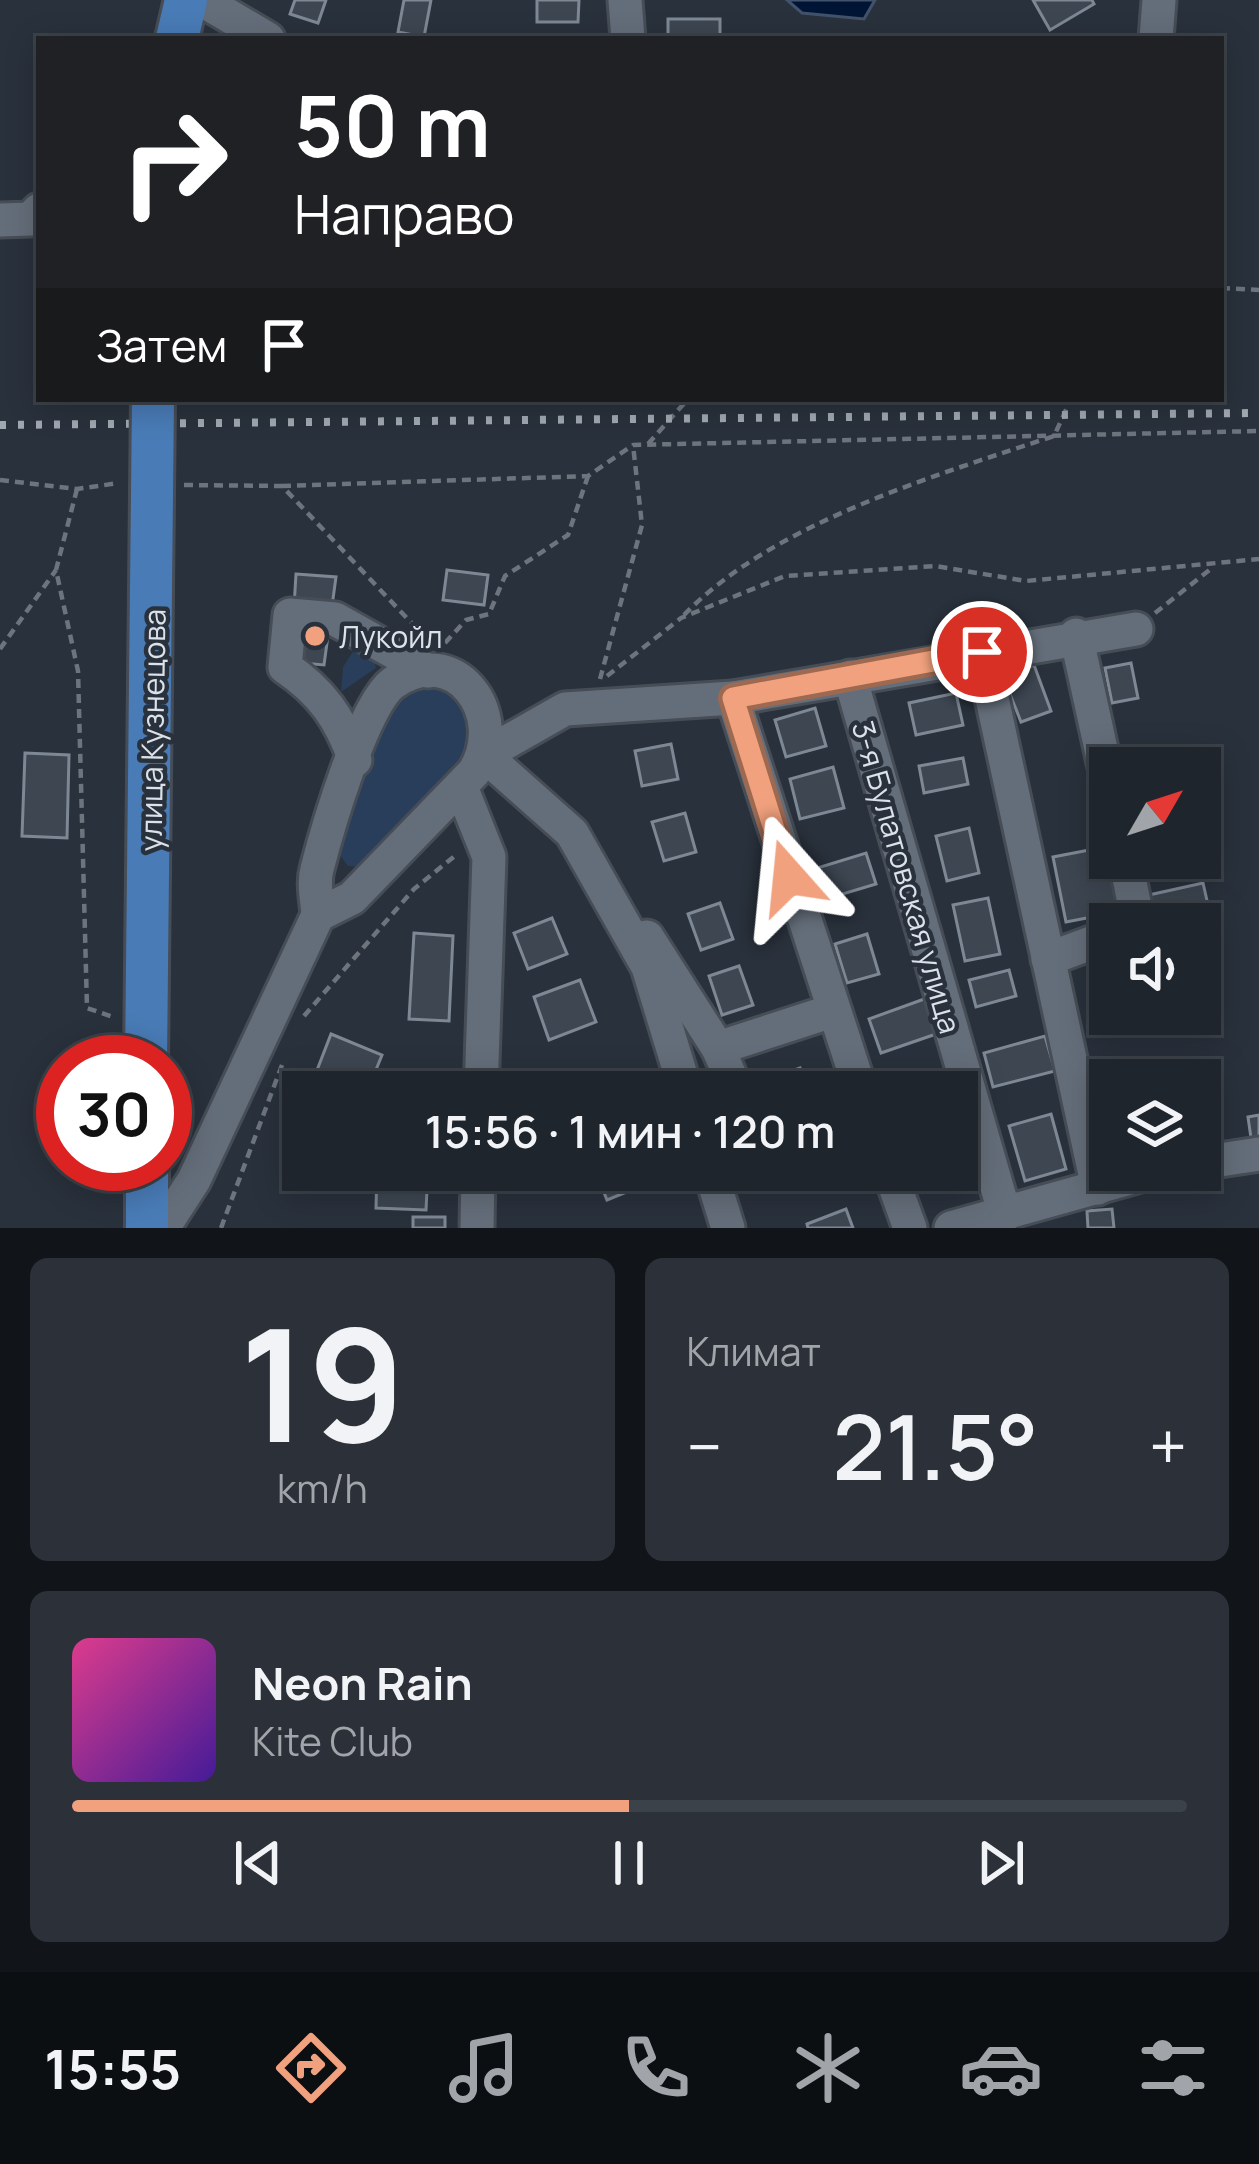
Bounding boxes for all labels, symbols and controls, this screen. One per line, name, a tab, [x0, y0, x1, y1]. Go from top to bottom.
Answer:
text: 50 m	[294, 67, 491, 182]
icon: right	[96, 84, 252, 240]
text: Направо	[294, 176, 515, 250]
icon: arrive	[251, 312, 317, 378]
text: Затем	[96, 314, 227, 376]
pin	[931, 601, 1033, 703]
street label: улица Кузнецова	[129, 608, 175, 852]
place label: Лукойл	[339, 616, 442, 657]
icon: arrive	[949, 619, 1015, 685]
marker: Лукойл	[302, 623, 328, 649]
street label: 3-я Булатовская улица	[843, 716, 971, 1038]
north arrow	[1089, 747, 1221, 879]
map controls	[1089, 747, 1221, 1191]
position arrow	[726, 814, 852, 940]
button: sound	[1089, 903, 1221, 1035]
speed limit sign: 30	[36, 1035, 192, 1191]
button: layers	[1089, 1059, 1221, 1191]
text: 15:56 · 1 мин · 120 m	[425, 1100, 835, 1162]
text: 19	[240, 1276, 405, 1489]
text: Климат	[687, 1324, 821, 1378]
text: 21.5°	[833, 1384, 1039, 1507]
text: −	[687, 1401, 722, 1491]
text: +	[1149, 1401, 1187, 1491]
text: km/h	[277, 1461, 368, 1515]
text: Neon Rain	[252, 1652, 473, 1714]
text: Kite Club	[252, 1714, 413, 1768]
icon: previous	[225, 1830, 291, 1896]
icon: pause	[596, 1830, 662, 1896]
icon: next	[968, 1830, 1034, 1896]
icon: directions	[269, 2026, 353, 2110]
icon: music	[442, 2026, 526, 2110]
icon: phone	[614, 2026, 698, 2110]
icon: climate	[786, 2026, 870, 2110]
icon: car	[959, 2026, 1043, 2110]
icon: filters	[1131, 2026, 1215, 2110]
text: 15:55	[44, 2031, 181, 2105]

